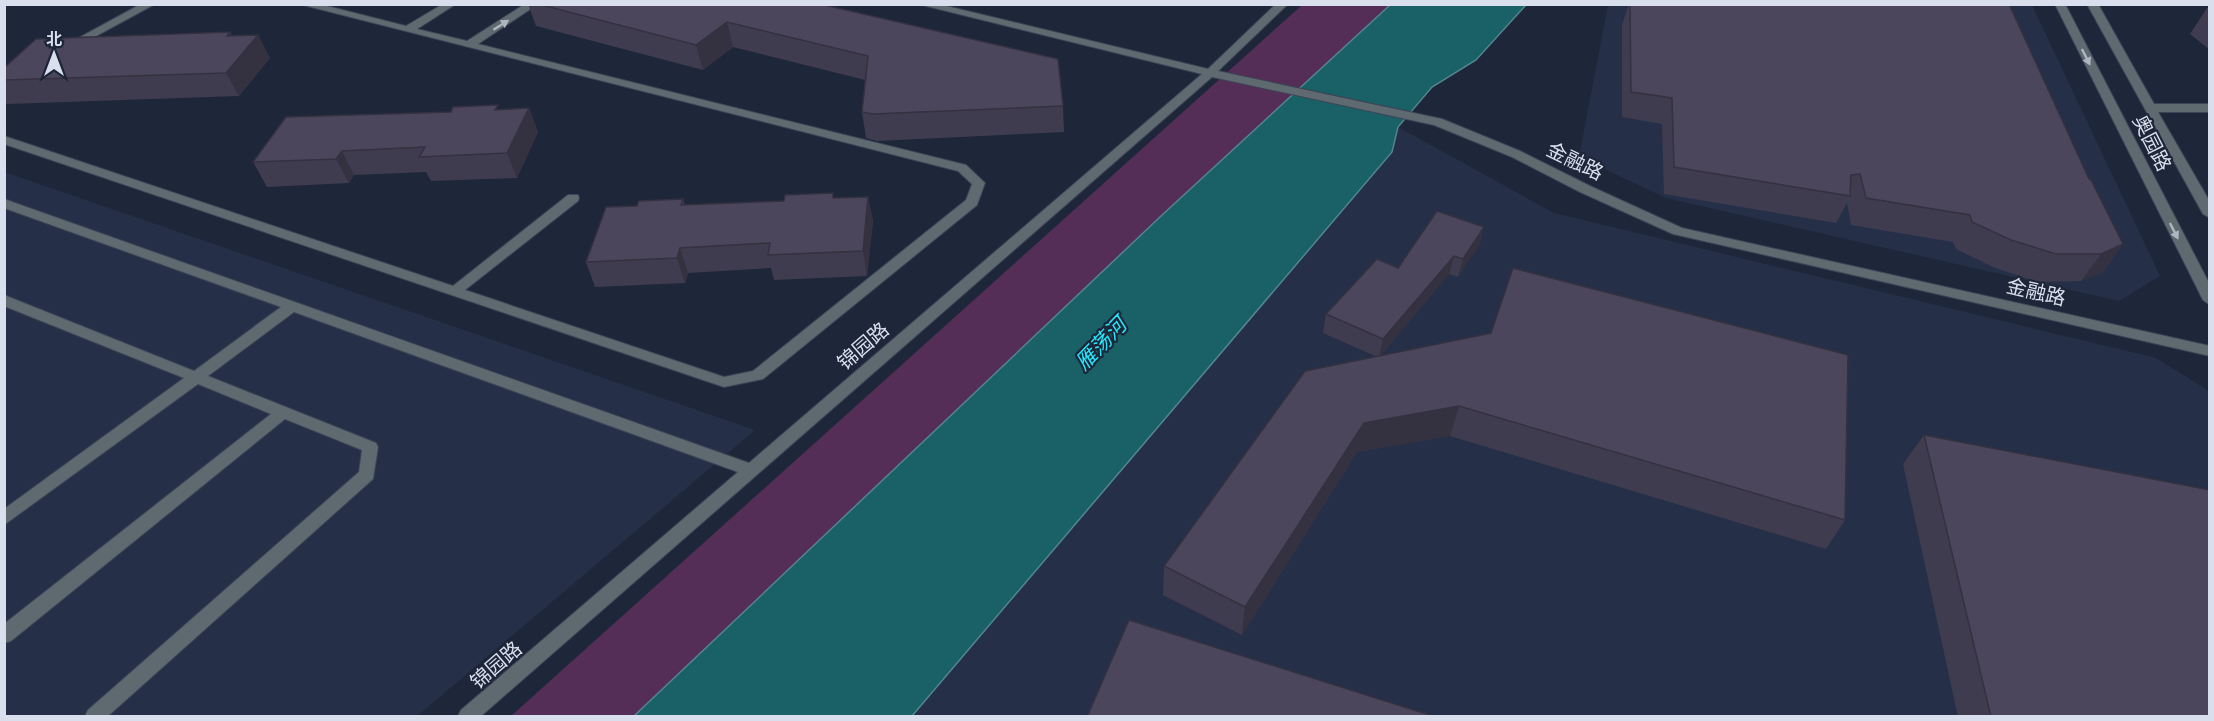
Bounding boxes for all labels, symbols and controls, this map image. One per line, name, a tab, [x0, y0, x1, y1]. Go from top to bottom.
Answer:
one-way arrow	[493, 20, 509, 31]
north arrow	[24, 24, 84, 84]
text: 北	[46, 30, 62, 49]
one-way arrow	[2081, 48, 2091, 65]
street label: 奥园路	[2128, 111, 2176, 175]
street label: 金融路	[1543, 137, 1607, 185]
one-way arrow	[2170, 222, 2179, 239]
street label: 金融路	[2004, 274, 2068, 310]
water label: 雁荡河	[1070, 310, 1134, 375]
street label: 锦园路	[832, 317, 894, 375]
street label: 锦园路	[465, 636, 527, 694]

